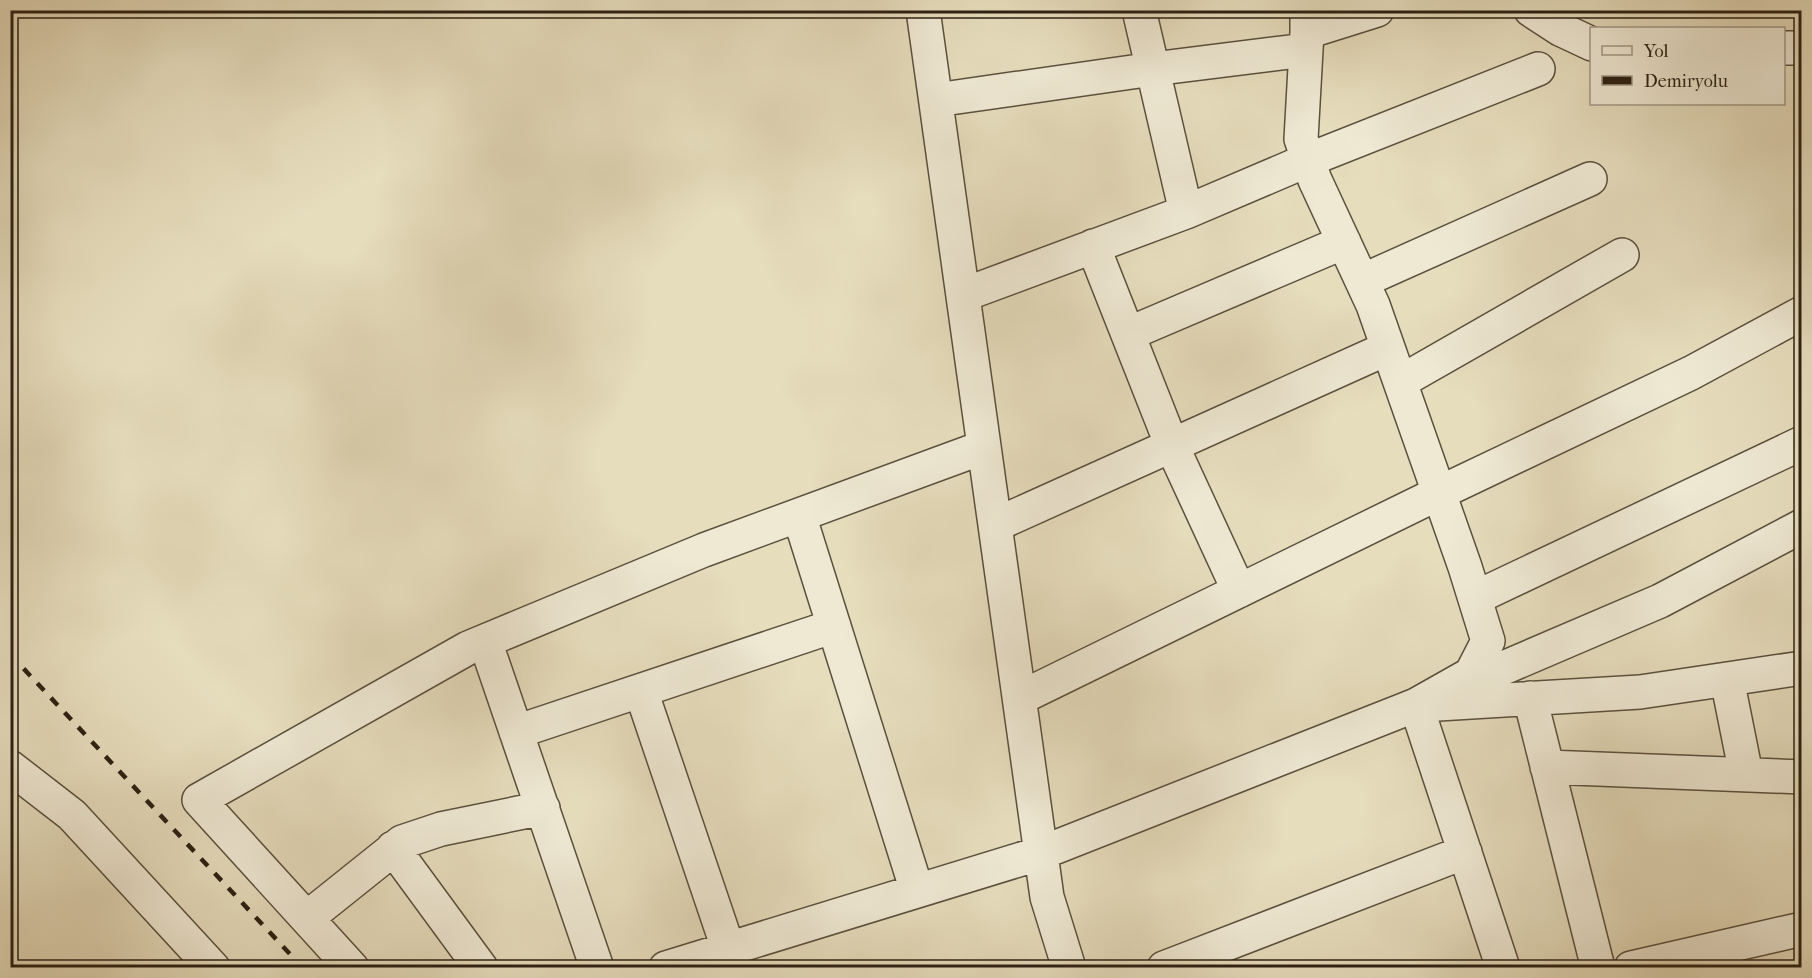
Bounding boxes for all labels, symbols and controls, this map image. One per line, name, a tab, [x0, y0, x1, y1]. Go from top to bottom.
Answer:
legend	[1590, 27, 1785, 105]
text: Yol	[1643, 41, 1669, 62]
text: Demiryolu	[1644, 71, 1728, 92]

